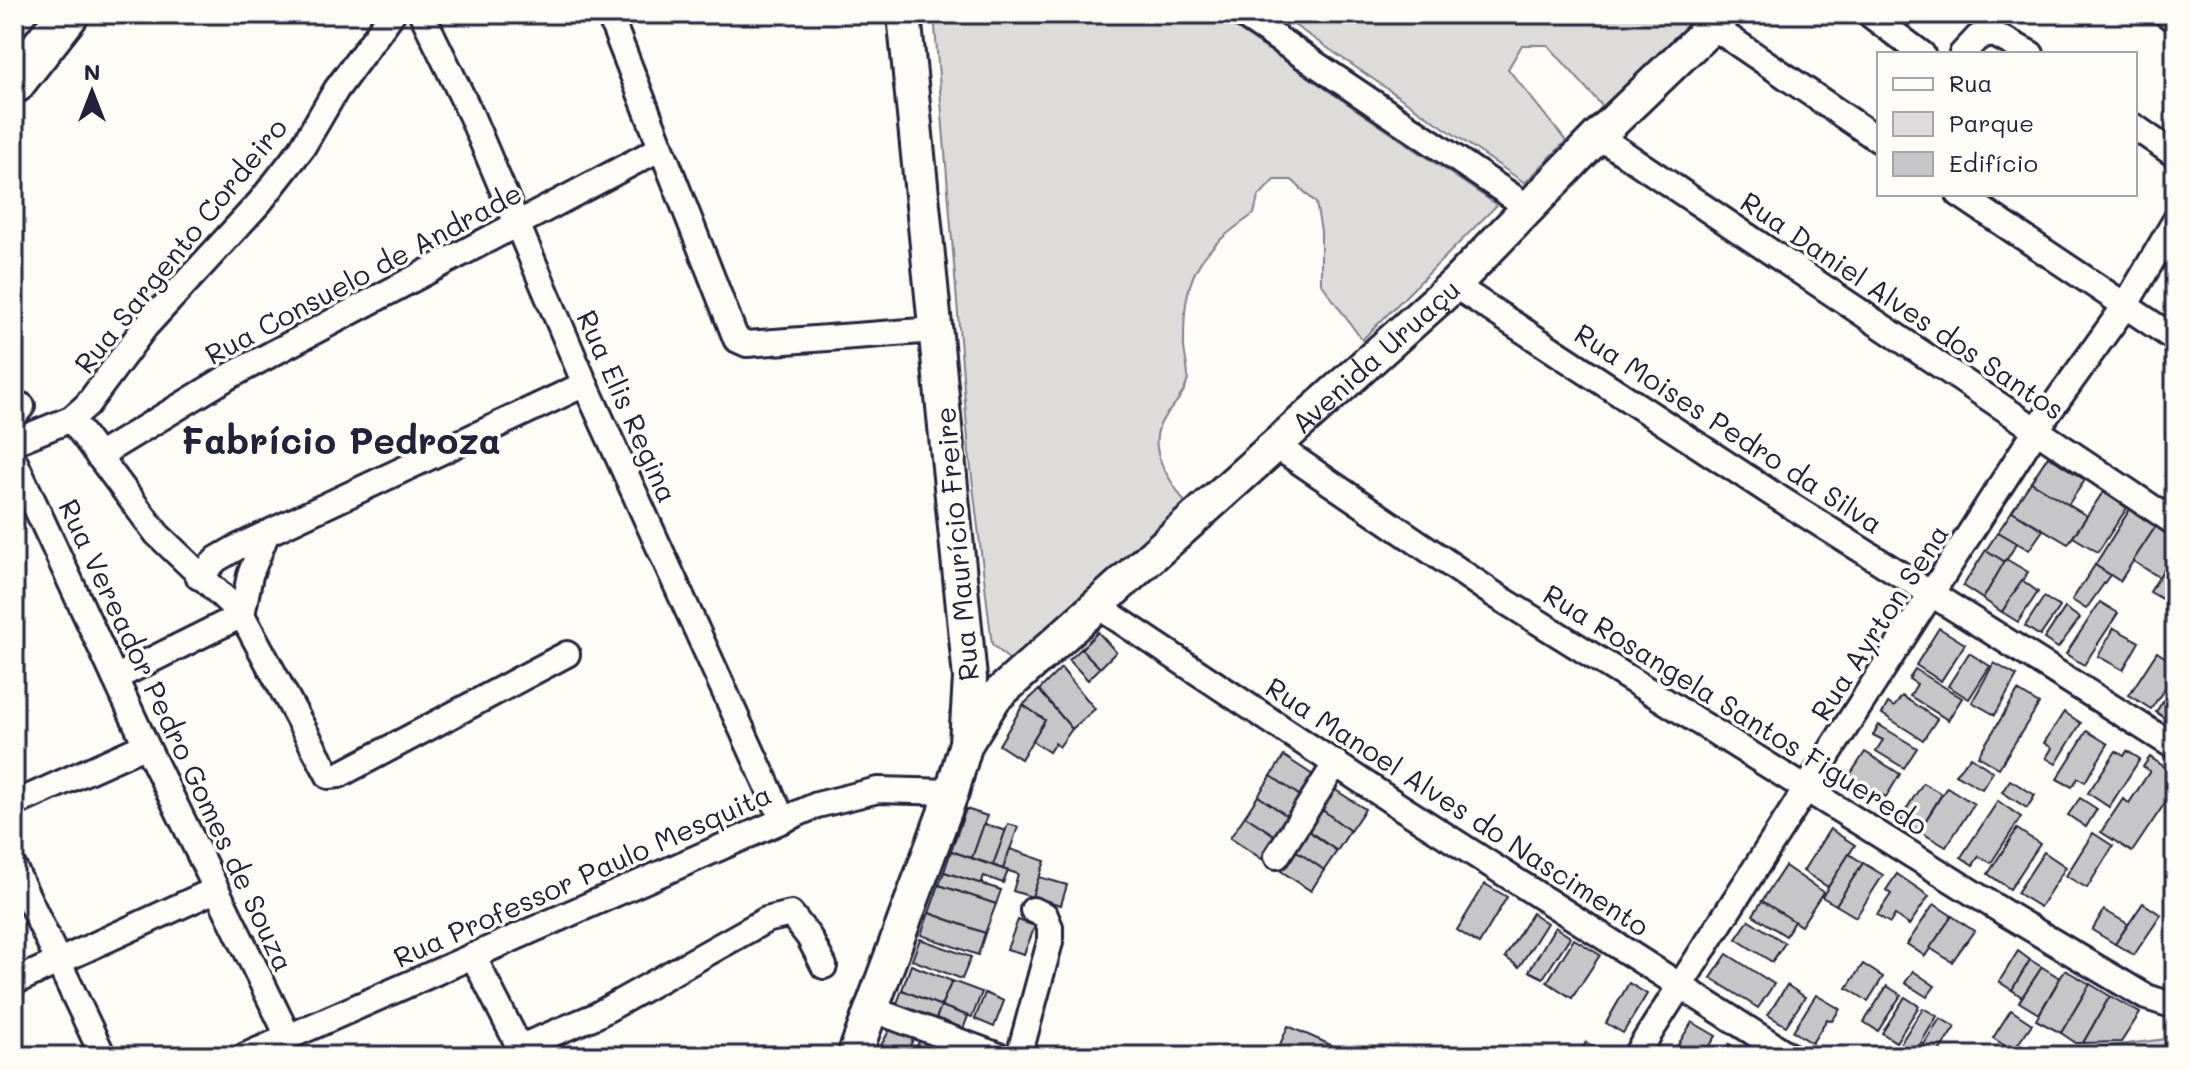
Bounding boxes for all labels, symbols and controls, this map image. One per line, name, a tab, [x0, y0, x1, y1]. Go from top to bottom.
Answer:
north arrow	[52, 52, 132, 132]
legend	[1877, 52, 2137, 196]
text: N	[84, 57, 100, 86]
text: Rua	[1949, 67, 1992, 98]
text: Parque	[1949, 107, 2034, 138]
street label: Rua Sargento Cordeiro	[66, 110, 294, 380]
text: Edifício	[1949, 147, 2038, 178]
street label: Rua Consuelo de Andrade	[198, 174, 528, 372]
street label: Rua Daniel Alves dos Santos	[1734, 183, 2072, 427]
street label: Avenida Uruaçu	[1283, 271, 1467, 441]
street label: Rua Elis Regina	[569, 304, 687, 508]
street label: Rua Moises Pedro da Silva	[1568, 315, 1890, 541]
street label: Rua Maurício Freire	[926, 405, 986, 683]
district label: Fabrício Pedroza	[181, 416, 501, 463]
street label: Rua Vereador Pedro Gomes de Souza	[51, 493, 303, 977]
street label: Rua Ayrton Sena	[1802, 517, 1956, 727]
street label: Rua Rosangela Santos Figueredo	[1537, 575, 1935, 843]
street label: Rua Manoel Alves do Nascimento	[1259, 668, 1657, 944]
street label: Rua Professor Paulo Mesquita	[387, 775, 777, 975]

